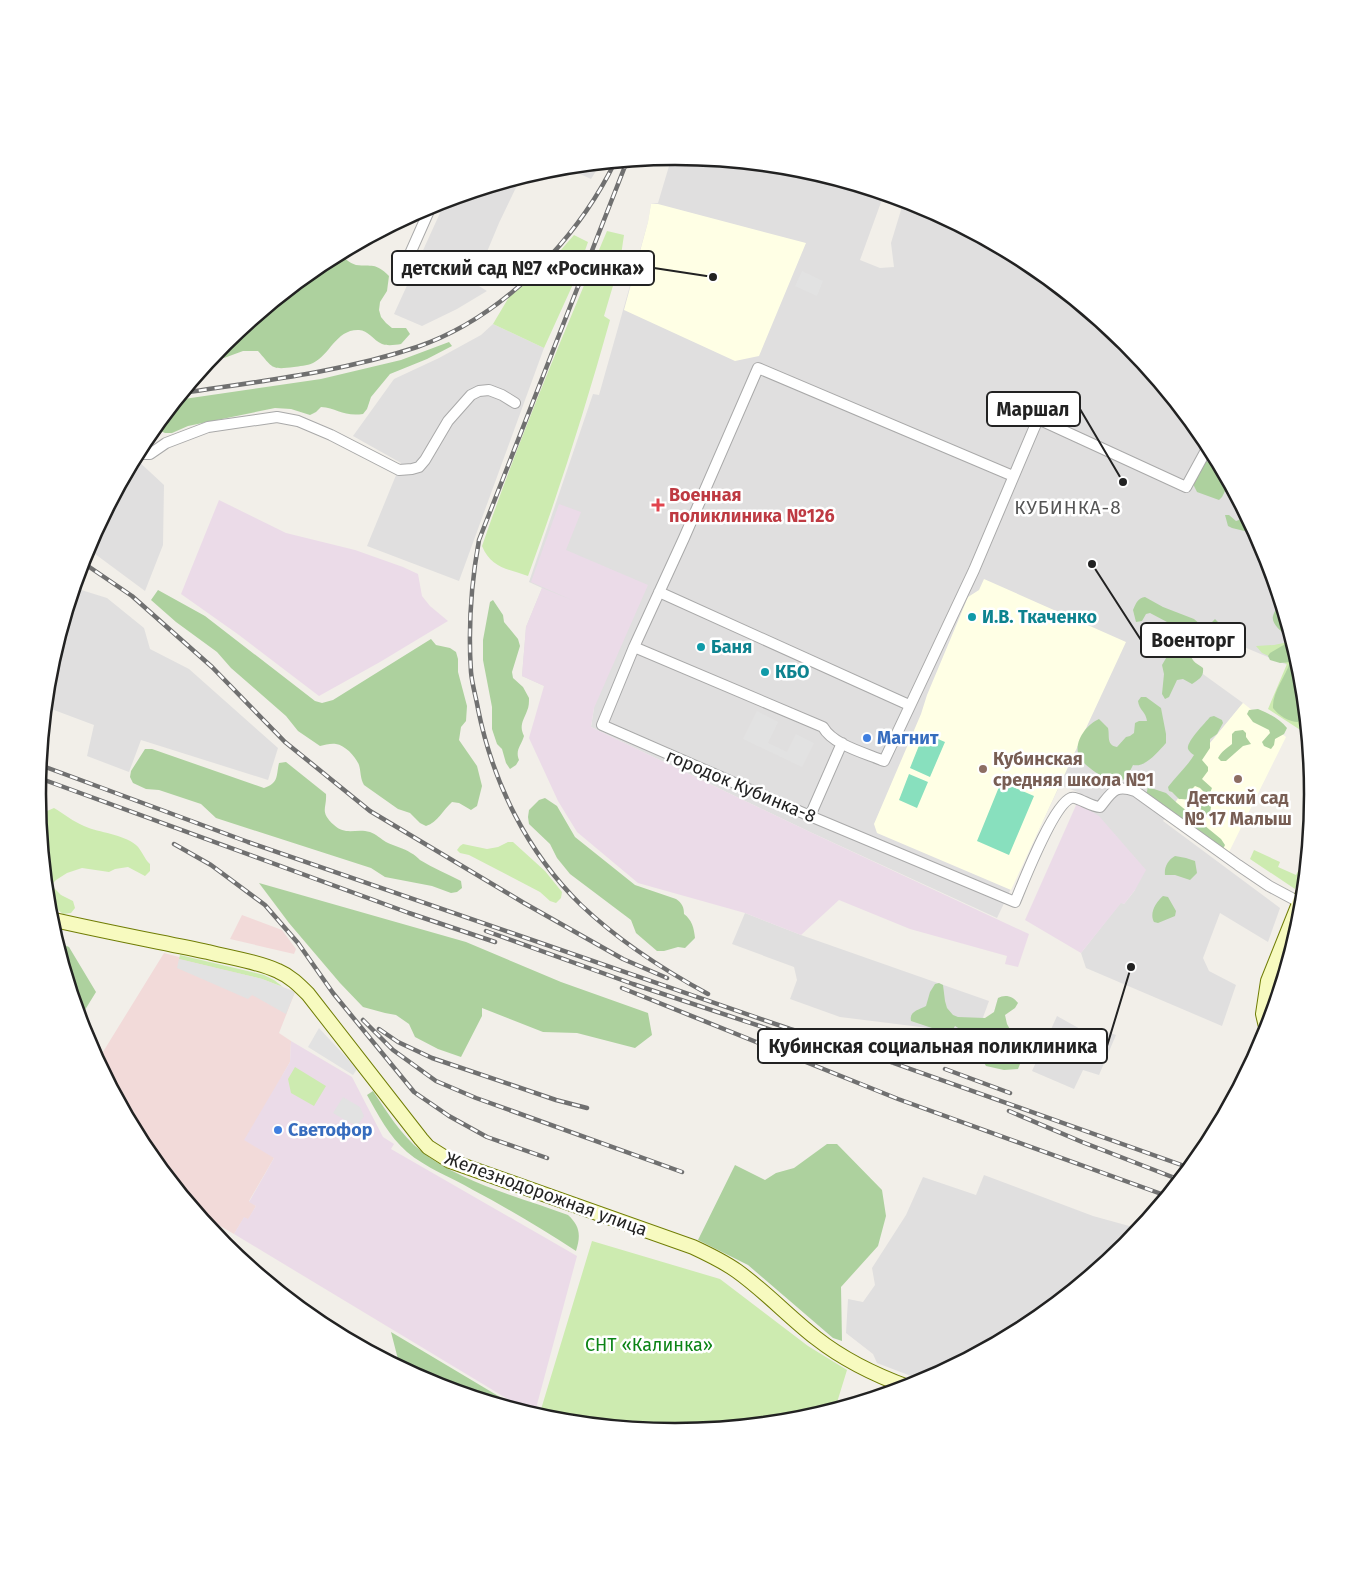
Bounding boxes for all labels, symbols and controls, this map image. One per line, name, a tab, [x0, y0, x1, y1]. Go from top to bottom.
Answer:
callout: детский сад №7 «Росинка»	[392, 251, 654, 285]
text: детский сад №7 «Росинка»	[402, 257, 644, 280]
callout: Маршал	[987, 392, 1080, 426]
text: Маршал	[997, 398, 1069, 421]
place label: Военная поликлиника №126	[669, 484, 835, 527]
district label: КУБИНКА-8	[1014, 496, 1122, 519]
marker: Военная поликлиника №126	[651, 498, 665, 512]
place label: И.В. Ткаченко	[982, 606, 1097, 628]
marker: И.В. Ткаченко	[966, 611, 978, 623]
callout: Военторг	[1141, 623, 1245, 657]
text: Военторг	[1151, 629, 1236, 652]
place label: Баня	[711, 636, 752, 658]
marker: Баня	[695, 641, 707, 653]
place label: КБО	[775, 661, 809, 683]
marker: КБО	[759, 666, 771, 678]
place label: Магнит	[877, 727, 939, 749]
marker: Магнит	[861, 732, 873, 744]
street label: городок Кубинка-8	[663, 745, 819, 828]
place label: Кубинская средняя школа №1	[993, 748, 1154, 791]
marker: Кубинская средняя школа №1	[977, 763, 989, 775]
marker: Детский сад № 17 Малыш	[1232, 773, 1244, 785]
place label: Детский сад № 17 Малыш	[1184, 787, 1292, 830]
callout: Кубинская социальная поликлиника	[758, 1029, 1107, 1063]
text: Кубинская социальная поликлиника	[769, 1035, 1097, 1058]
place label: Светофор	[288, 1119, 373, 1141]
marker: Светофор	[272, 1124, 284, 1136]
street label: Железнодорожная улица	[442, 1147, 650, 1241]
park label: СНТ «Калинка»	[585, 1334, 713, 1356]

